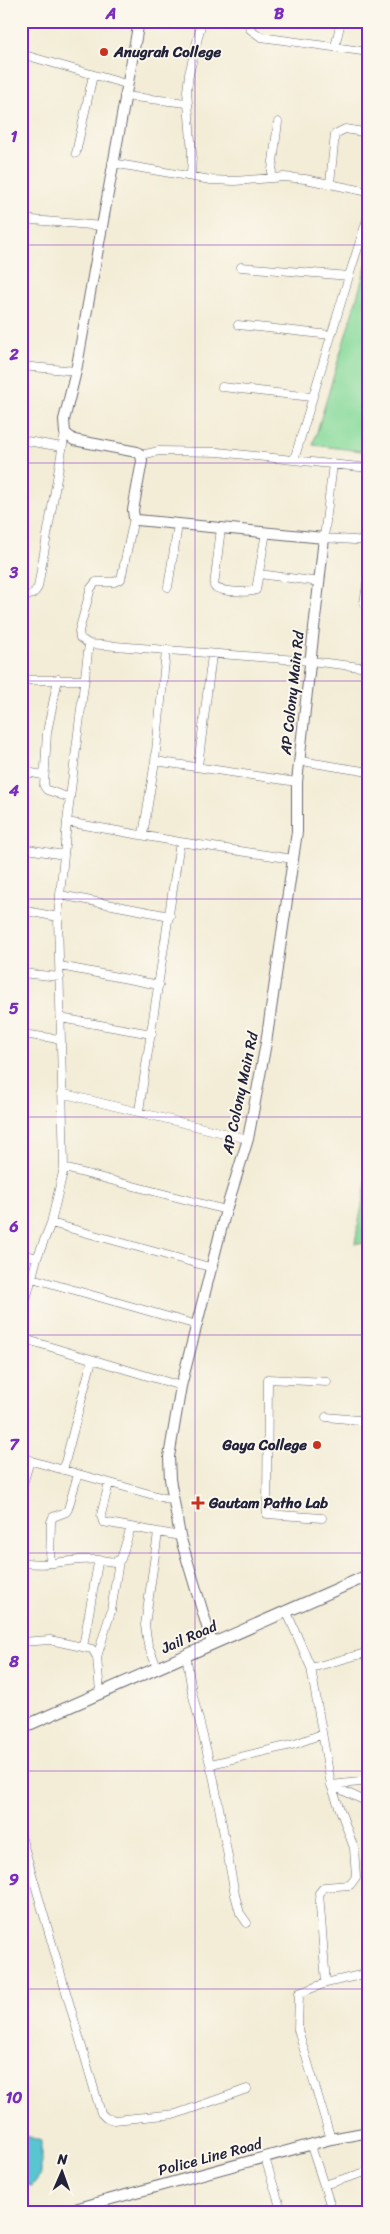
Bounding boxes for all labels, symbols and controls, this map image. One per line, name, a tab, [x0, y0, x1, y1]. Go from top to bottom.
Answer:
text: A	[105, 0, 116, 28]
text: B	[274, 0, 285, 28]
place label: Anugrah College	[113, 39, 222, 65]
marker: Anugrah College	[98, 46, 110, 58]
text: 1	[11, 122, 18, 151]
text: 2	[8, 340, 19, 369]
text: 3	[9, 558, 19, 587]
street label: AP Colony Main Rd	[272, 629, 312, 757]
text: 4	[8, 776, 19, 805]
text: 5	[9, 994, 19, 1023]
street label: AP Colony Main Rd	[214, 1028, 266, 1157]
text: 6	[8, 1212, 19, 1241]
text: 7	[9, 1430, 20, 1459]
place label: Gaya College	[222, 1432, 307, 1458]
marker: Gaya College	[311, 1439, 323, 1451]
place label: Gautam Patho Lab	[208, 1490, 328, 1516]
marker: Gautam Patho Lab	[191, 1496, 205, 1510]
street label: Jail Road	[156, 1613, 222, 1661]
text: 8	[8, 1647, 19, 1676]
text: 9	[9, 1865, 19, 1894]
text: 10	[6, 2083, 22, 2112]
street label: Police Line Road	[155, 2130, 266, 2183]
north arrow	[38, 2146, 88, 2196]
text: N	[56, 2147, 68, 2172]

